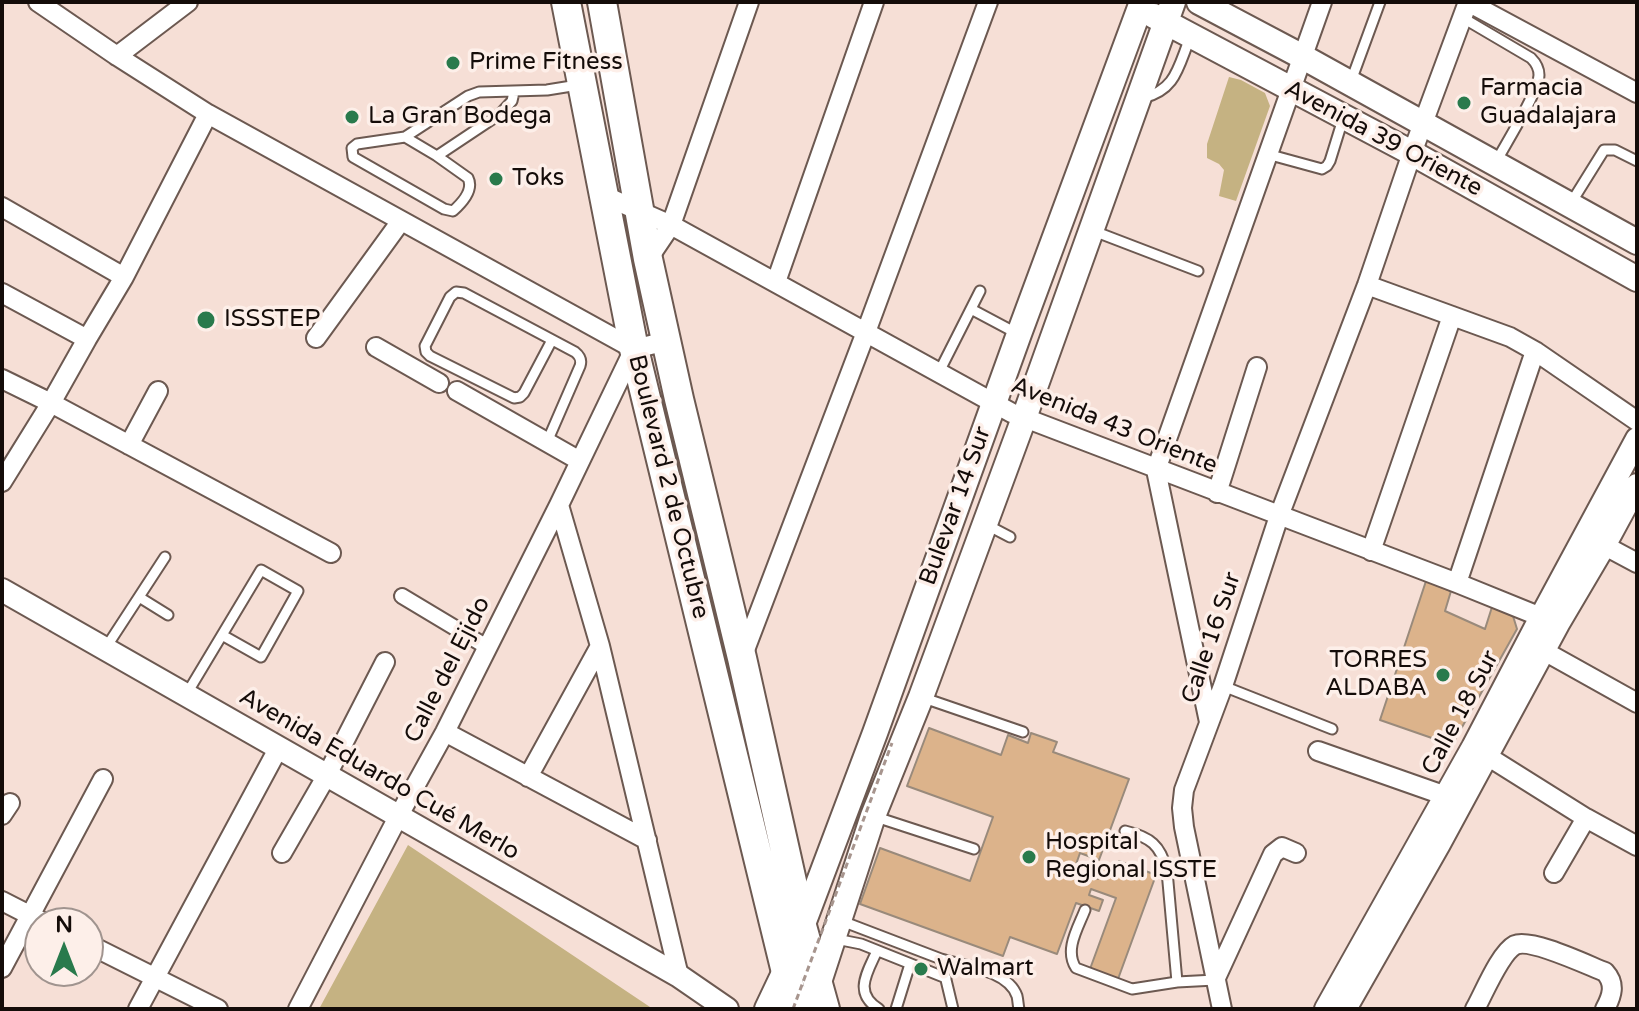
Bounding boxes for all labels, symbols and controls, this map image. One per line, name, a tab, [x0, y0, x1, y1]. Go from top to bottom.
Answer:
place label: Prime Fitness	[469, 49, 623, 77]
marker: Prime Fitness	[444, 54, 462, 72]
street label: Avenida 39 Oriente	[1279, 75, 1487, 203]
place label: Farmacia Guadalajara	[1480, 75, 1617, 131]
marker: Farmacia Guadalajara	[1455, 94, 1473, 112]
place label: La Gran Bodega	[368, 103, 552, 131]
marker: La Gran Bodega	[343, 108, 361, 126]
place label: Toks	[512, 165, 564, 193]
marker: Toks	[487, 170, 505, 188]
place label: ISSSTEP	[224, 306, 320, 334]
marker: ISSSTEP	[195, 309, 217, 331]
street label: Boulevard 2 de Octubre	[621, 352, 715, 622]
street label: Avenida 43 Oriente	[1007, 371, 1221, 481]
street label: Bulevar 14 Sur	[914, 423, 998, 589]
street label: Calle 16 Sur	[1176, 569, 1248, 707]
street label: Calle del Ejido	[399, 592, 497, 748]
street label: Calle 18 Sur	[1416, 646, 1506, 780]
place label: TORRES ALDABA	[1325, 647, 1427, 703]
marker: TORRES ALDABA	[1434, 666, 1452, 684]
street label: Avenida Eduardo Cué Merlo	[234, 683, 524, 867]
place label: Hospital Regional ISSTE	[1045, 829, 1217, 885]
marker: Hospital Regional ISSTE	[1020, 848, 1038, 866]
north arrow	[24, 907, 104, 987]
text: N	[55, 912, 73, 938]
place label: Walmart	[937, 955, 1034, 983]
marker: Walmart	[912, 960, 930, 978]

